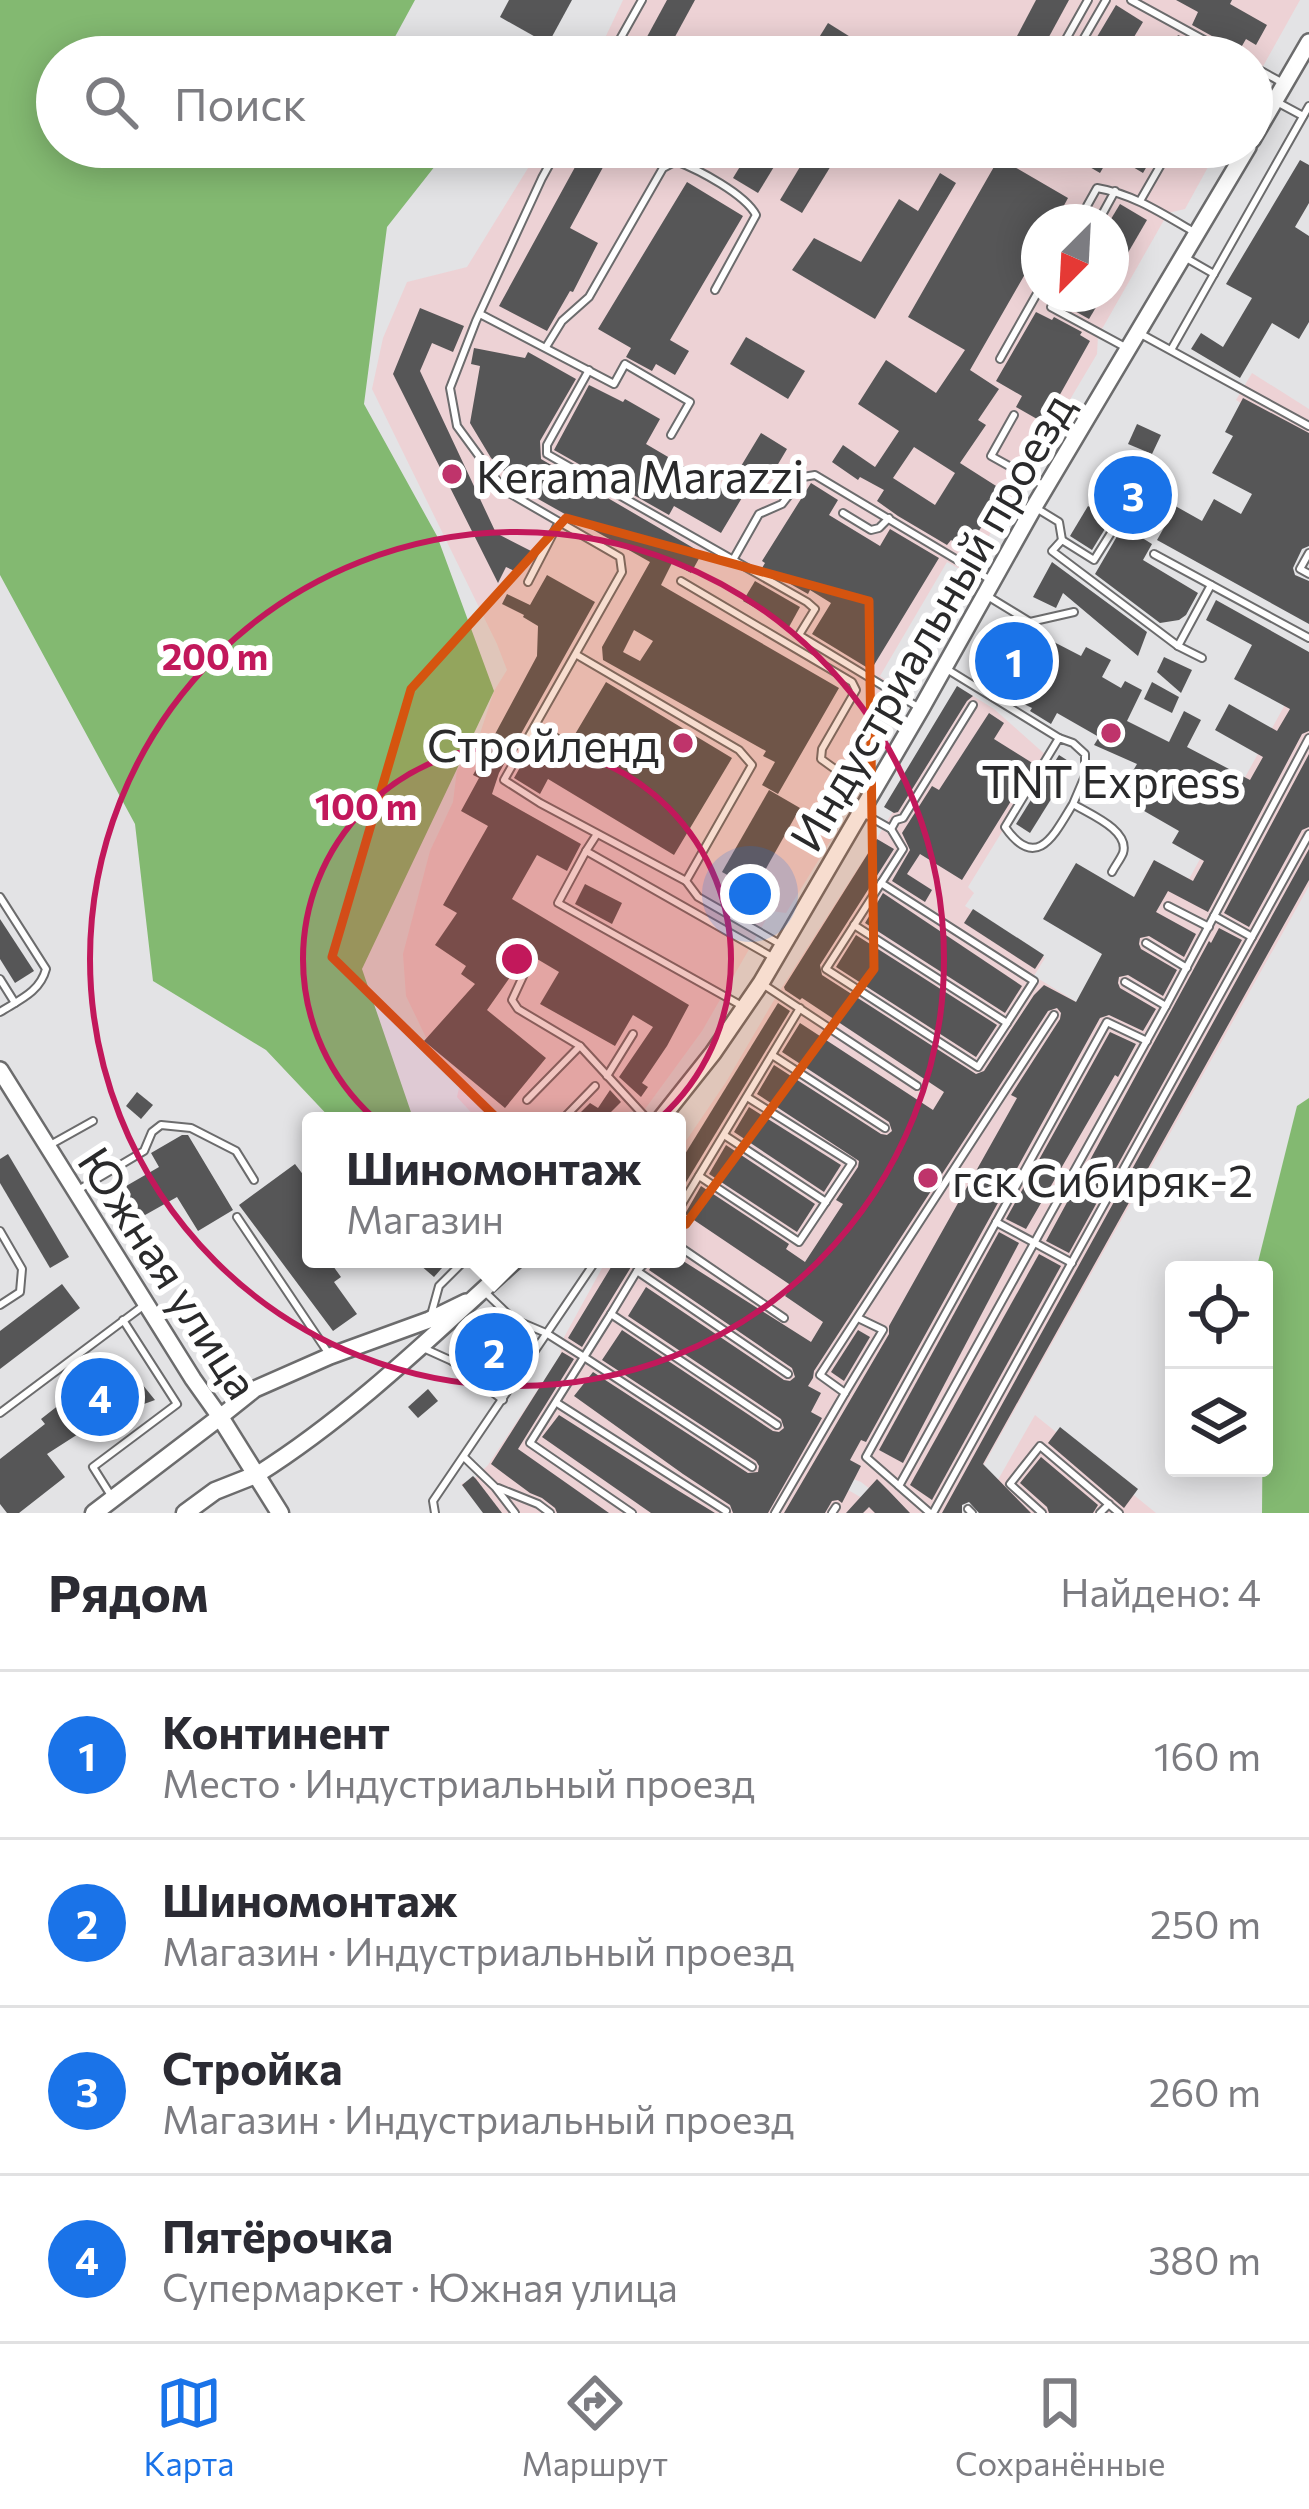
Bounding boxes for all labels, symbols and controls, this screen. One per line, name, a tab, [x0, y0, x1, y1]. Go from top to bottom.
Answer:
search box	[36, 36, 1273, 168]
icon: search	[78, 69, 144, 135]
text: Поиск	[174, 75, 307, 130]
north arrow	[1021, 204, 1129, 312]
street label: Индустриальный проезд	[776, 382, 1084, 860]
place label: Kerama Marazzi	[476, 447, 804, 502]
pin: 3	[1094, 450, 1172, 540]
marker: Kerama Marazzi	[439, 461, 465, 487]
pin: 1	[975, 616, 1053, 706]
text: 200 m	[162, 633, 268, 677]
place label: Стройленд	[427, 716, 659, 771]
marker: TNT Express	[1098, 720, 1124, 746]
marker: Стройленд	[670, 730, 696, 756]
place label: TNT Express	[981, 752, 1241, 807]
text: 100 m	[315, 783, 417, 827]
your location	[720, 864, 780, 924]
centre of rings	[496, 938, 538, 980]
popup	[302, 1112, 686, 1268]
street label: Южная улица	[68, 1136, 272, 1408]
text: Шиномонтаж	[346, 1139, 642, 1194]
place label: гск Сибиряк-2	[952, 1151, 1253, 1206]
marker: гск Сибиряк-2	[915, 1165, 941, 1191]
text: Магазин	[346, 1194, 504, 1242]
map controls	[1165, 1261, 1273, 1477]
button: locate	[1165, 1261, 1273, 1369]
pin: 2	[455, 1307, 533, 1397]
pin: 4	[61, 1352, 139, 1442]
button: layers	[1165, 1369, 1273, 1477]
text: Рядом	[48, 1560, 209, 1623]
text: Найдено: 4	[1060, 1567, 1261, 1615]
text: Континент	[162, 1703, 390, 1758]
text: 1	[78, 1731, 96, 1779]
text: 160 m	[1154, 1731, 1261, 1779]
text: Место · Индустриальный проезд	[162, 1758, 755, 1806]
text: Шиномонтаж	[162, 1871, 458, 1926]
text: 2	[76, 1899, 98, 1947]
text: 250 m	[1150, 1899, 1261, 1947]
text: Магазин · Индустриальный проезд	[162, 1926, 794, 1974]
text: Стройка	[162, 2039, 343, 2094]
text: 3	[76, 2067, 98, 2115]
text: 260 m	[1149, 2067, 1261, 2115]
text: Магазин · Индустриальный проезд	[162, 2094, 794, 2142]
text: Пятёрочка	[162, 2207, 393, 2262]
text: 4	[75, 2235, 99, 2283]
text: 380 m	[1148, 2235, 1261, 2283]
text: Супермаркет · Южная улица	[162, 2262, 678, 2310]
tab: Карта	[143, 2370, 234, 2483]
tab: Маршрут	[521, 2370, 668, 2483]
tab: Сохранённые	[955, 2370, 1166, 2483]

